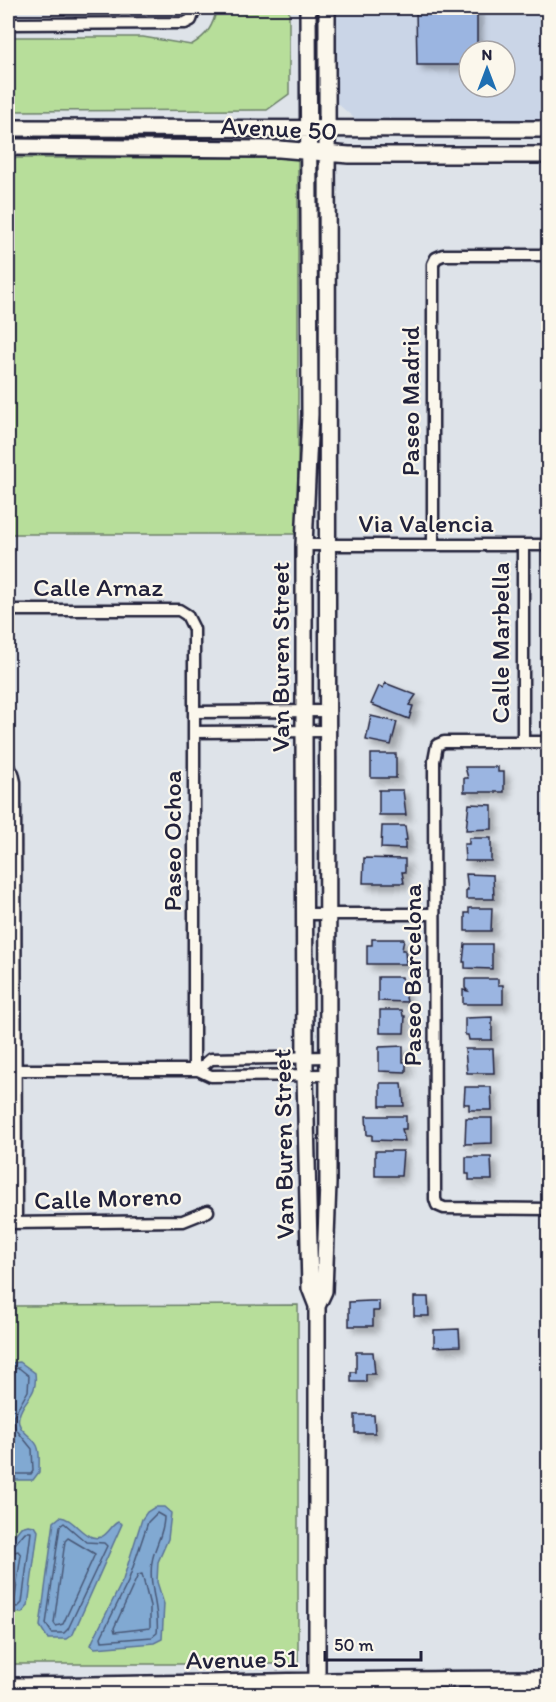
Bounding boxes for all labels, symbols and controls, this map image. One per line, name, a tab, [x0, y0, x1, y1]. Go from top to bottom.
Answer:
north arrow	[457, 39, 517, 99]
text: N	[482, 45, 492, 64]
street label: Avenue 50	[220, 109, 338, 147]
street label: Paseo Madrid	[394, 325, 426, 476]
street label: Via Valencia	[358, 507, 494, 539]
street label: Van Buren Street	[264, 561, 296, 752]
street label: Calle Marbella	[484, 562, 516, 724]
street label: Calle Arnaz	[33, 571, 163, 603]
street label: Paseo Ochoa	[156, 770, 188, 912]
street label: Paseo Barcelona	[396, 883, 428, 1066]
street label: Van Buren Street	[265, 1048, 301, 1240]
street label: Calle Moreno	[33, 1179, 183, 1217]
scale bar	[325, 1624, 421, 1662]
text: 50 m	[334, 1634, 374, 1656]
street label: Avenue 51	[185, 1642, 299, 1676]

